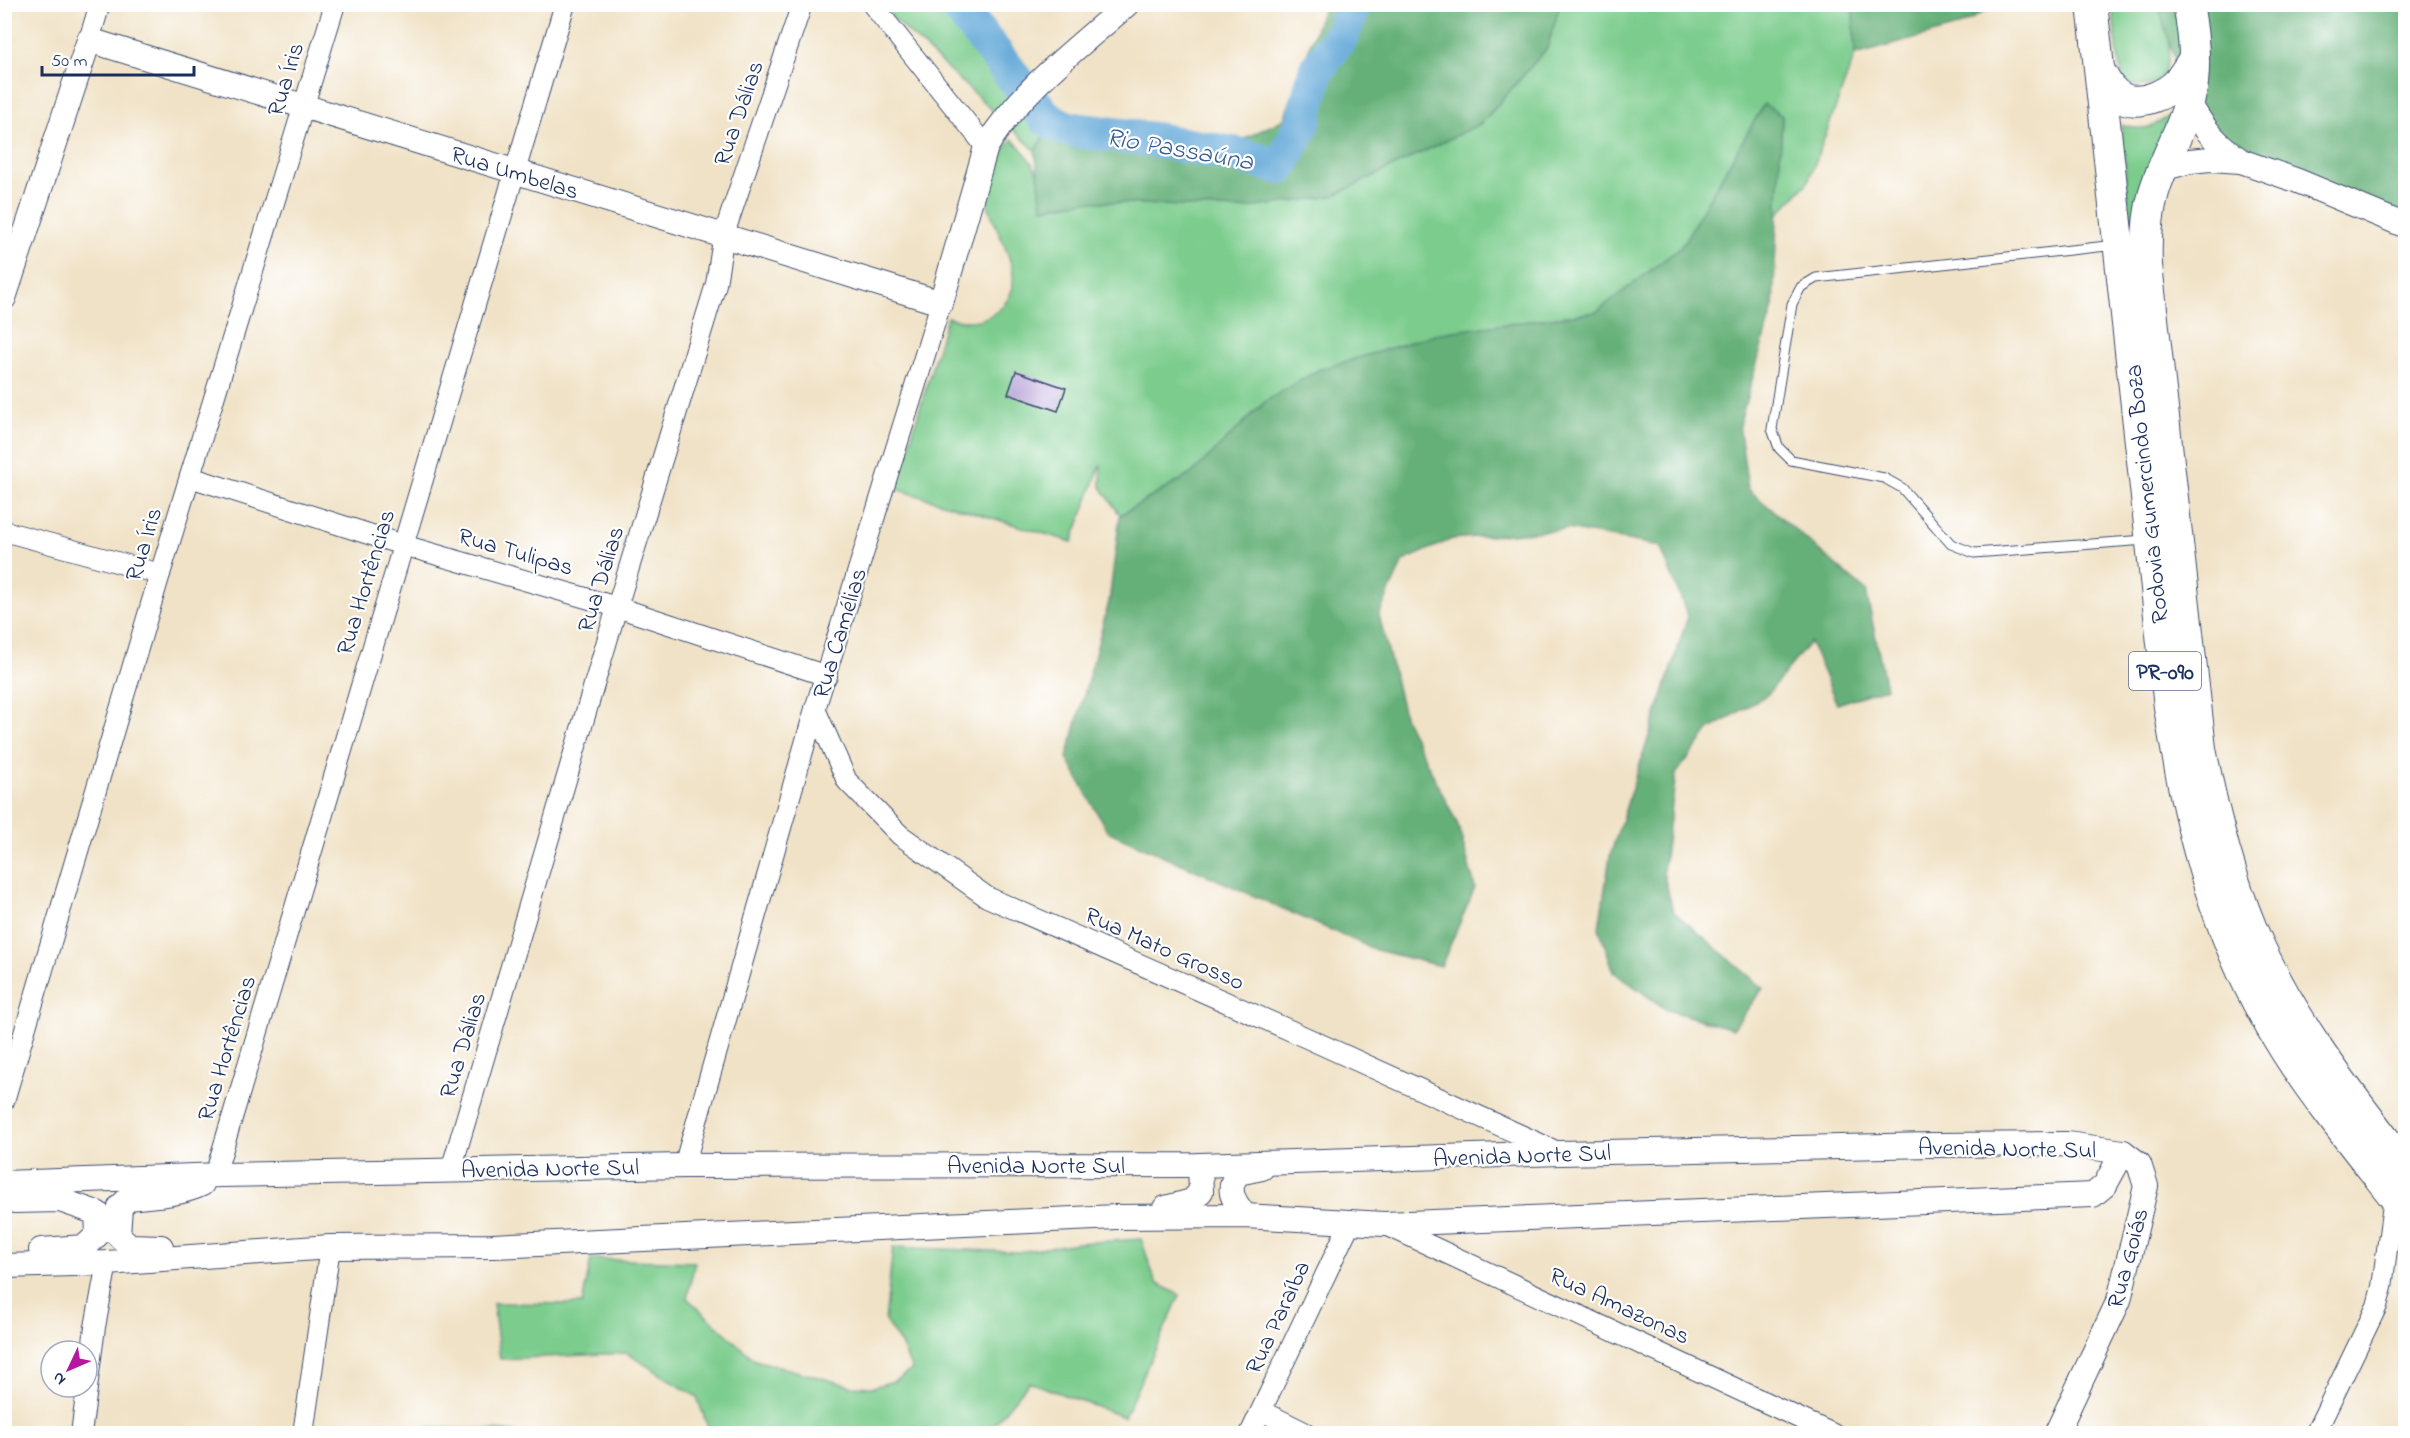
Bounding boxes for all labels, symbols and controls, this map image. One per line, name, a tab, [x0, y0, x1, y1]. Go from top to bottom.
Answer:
scale bar	[42, 39, 194, 77]
street label: Rua Íris	[260, 39, 315, 121]
text: 50 m	[51, 49, 88, 75]
street label: Rua Dálias	[706, 56, 775, 171]
water label: Rio Passaúna	[1103, 119, 1257, 183]
street label: Rua Umbelas	[446, 138, 583, 210]
street label: Rodovia Gumercindo Boza	[2117, 363, 2179, 625]
street label: Rua Íris	[118, 504, 173, 586]
street label: Rua Hortências	[329, 506, 406, 660]
street label: Rua Tulipas	[454, 520, 577, 587]
street label: Rua Dálias	[570, 522, 635, 637]
street label: Rua Camélias	[805, 564, 878, 703]
road number: PR-090	[2129, 652, 2201, 690]
street label: Rua Mato Grosso	[1078, 899, 1250, 1001]
street label: Rua Hortências	[190, 972, 267, 1126]
street label: Rua Dálias	[432, 988, 497, 1103]
street label: Avenida Norte Sul	[1918, 1131, 2096, 1170]
street label: Avenida Norte Sul	[1432, 1137, 1612, 1178]
street label: Avenida Norte Sul	[947, 1150, 1125, 1185]
street label: Avenida Norte Sul	[461, 1151, 639, 1190]
street label: Rua Goiás	[2099, 1205, 2160, 1312]
street label: Rua Paraíba	[1238, 1256, 1321, 1381]
street label: Rua Amazonas	[1543, 1259, 1695, 1355]
north arrow	[39, 1339, 99, 1399]
text: N	[47, 1366, 72, 1390]

